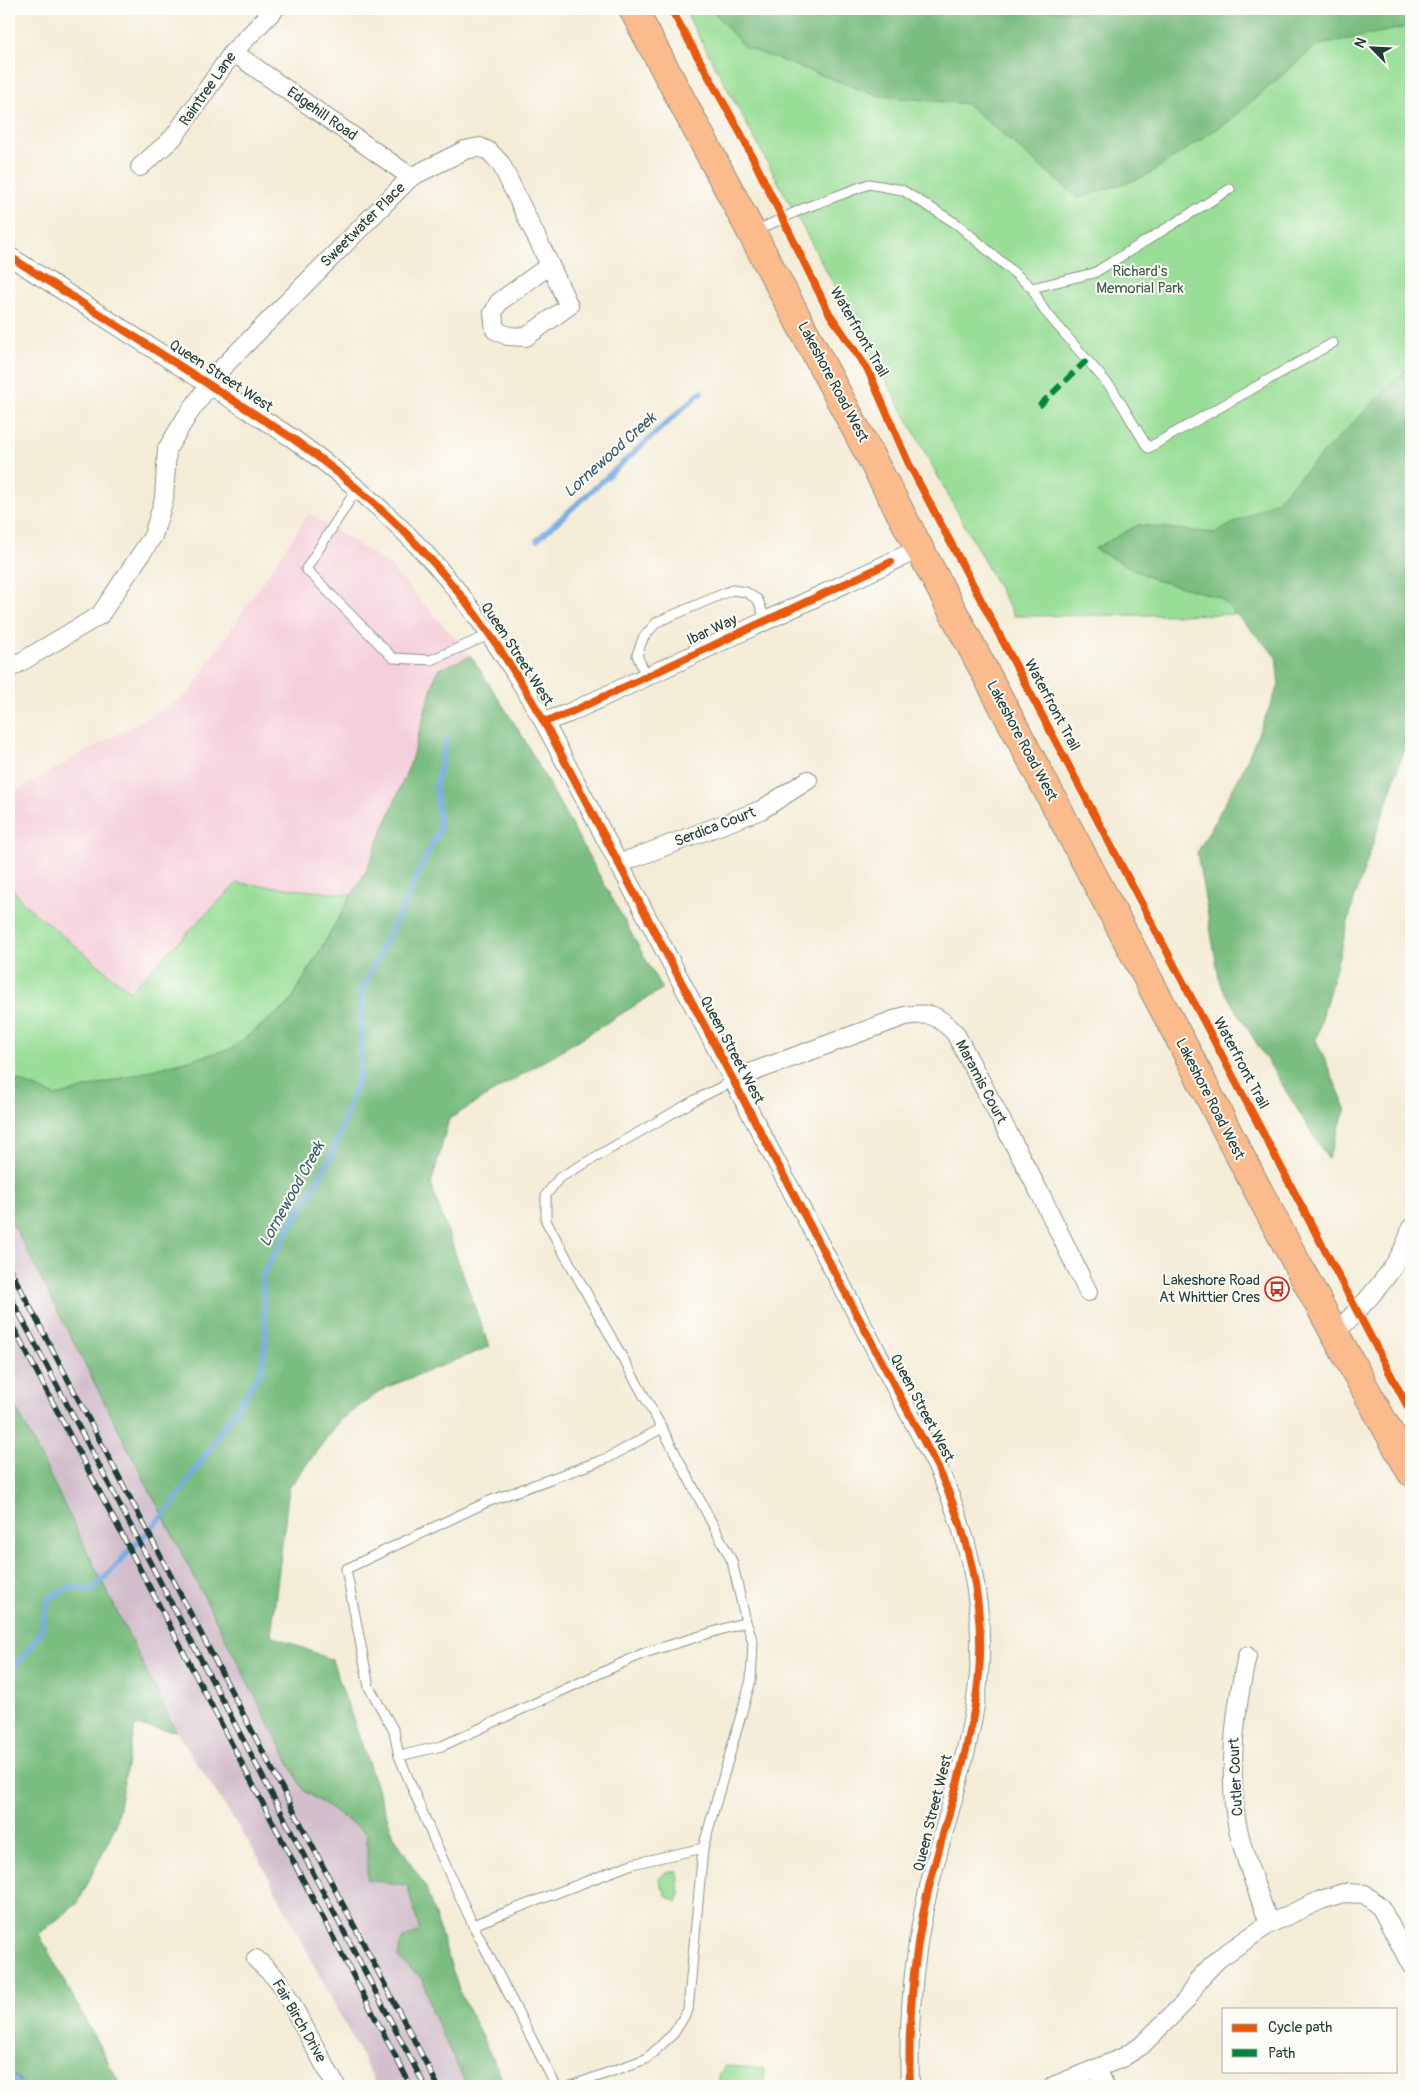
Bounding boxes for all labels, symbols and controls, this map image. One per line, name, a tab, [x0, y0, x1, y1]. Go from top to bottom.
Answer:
north arrow	[1348, 22, 1398, 72]
text: N	[1351, 35, 1370, 51]
street label: Raintree Lane	[175, 48, 241, 130]
street label: Edgehill Road	[283, 83, 361, 145]
street label: Sweetwater Place	[317, 178, 410, 271]
park label: Richard's Memorial Park	[1096, 262, 1184, 298]
street label: Waterfront Trail	[825, 283, 893, 381]
street label: Lakeshore Road West	[793, 318, 873, 446]
street label: Queen Street West	[166, 335, 277, 417]
water label: Lornewood Creek	[560, 407, 661, 502]
street label: Queen Street West	[476, 599, 558, 710]
street label: Ibar Way	[684, 610, 741, 650]
street label: Waterfront Trail	[1020, 656, 1084, 754]
street label: Lakeshore Road West	[982, 677, 1062, 805]
street label: Serdica Court	[672, 803, 759, 851]
street label: Queen Street West	[695, 993, 769, 1108]
street label: Waterfront Trail	[1209, 1014, 1273, 1112]
street label: Lakeshore Road West	[1171, 1035, 1249, 1164]
street label: Maramis Court	[951, 1037, 1012, 1128]
water label: Lornewood Creek	[255, 1137, 330, 1250]
place label: Lakeshore Road At Whittier Cres	[1159, 1271, 1260, 1307]
bus stop icon: Lakeshore Road At Whittier Cres	[1264, 1276, 1290, 1302]
street label: Queen Street West	[885, 1351, 959, 1466]
street label: Cutler Court	[1224, 1736, 1248, 1817]
street label: Queen Street West	[909, 1752, 957, 1873]
street label: Fair Birch Drive	[268, 1976, 331, 2066]
legend	[1222, 2008, 1398, 2072]
text: Cycle path	[1268, 2018, 1332, 2037]
text: Path	[1268, 2044, 1295, 2063]

